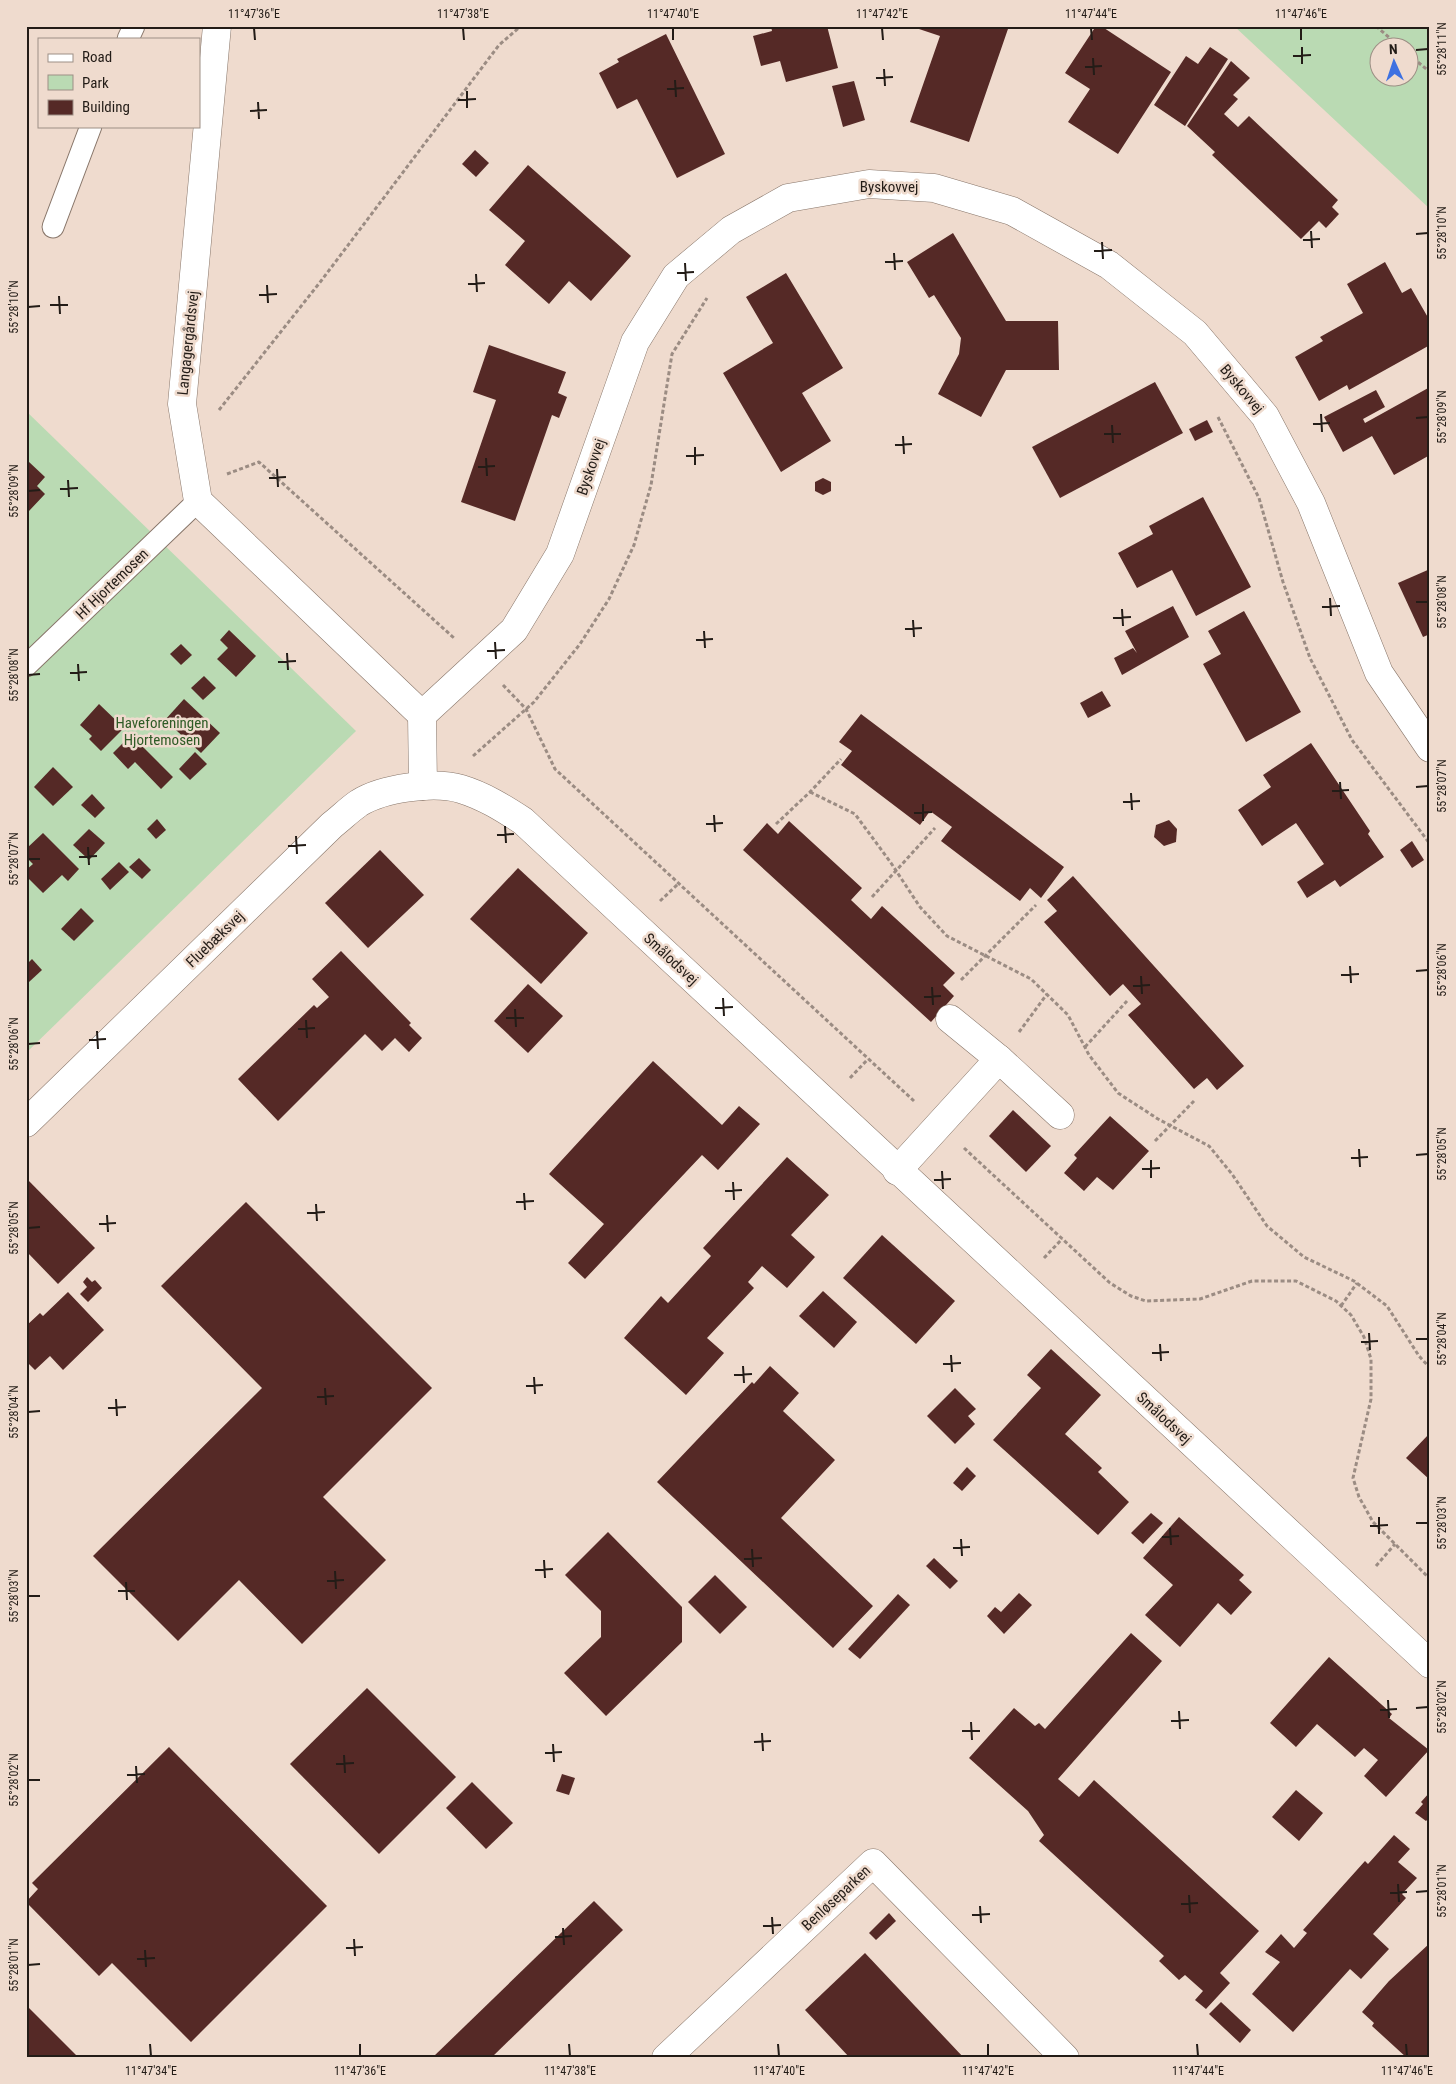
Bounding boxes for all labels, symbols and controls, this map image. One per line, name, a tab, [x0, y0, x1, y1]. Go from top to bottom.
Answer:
text: 11°47'36"E	[228, 7, 280, 21]
text: 11°47'38"E	[437, 7, 489, 21]
text: 11°47'40"E	[647, 7, 699, 21]
text: 11°47'42"E	[856, 7, 908, 21]
text: 11°47'44"E	[1065, 7, 1117, 21]
text: 11°47'46"E	[1275, 7, 1327, 21]
text: 55°28'11"N	[1435, 22, 1449, 76]
legend	[38, 38, 200, 128]
north arrow	[1368, 38, 1418, 88]
text: N	[1389, 41, 1398, 57]
text: Road	[82, 48, 112, 66]
text: Park	[82, 74, 109, 92]
text: Building	[82, 98, 130, 116]
street label: Byskovvej	[860, 178, 918, 196]
text: 55°28'10"N	[1435, 206, 1449, 260]
text: 55°28'10"N	[7, 280, 21, 334]
street label: Langagergårdsvej	[174, 290, 202, 396]
street label: Byskovvej	[1216, 361, 1268, 417]
text: 55°28'09"N	[1435, 390, 1449, 444]
street label: Byskovvej	[573, 436, 609, 498]
text: 55°28'09"N	[7, 464, 21, 518]
street label: Hf Hjortemosen	[72, 545, 152, 623]
text: 55°28'08"N	[1435, 575, 1449, 629]
text: 55°28'08"N	[7, 648, 21, 702]
park label: Haveforeningen Hjortemosen	[115, 714, 209, 749]
text: 55°28'07"N	[1435, 759, 1449, 813]
text: 55°28'07"N	[7, 832, 21, 886]
street label: Fluebæksvej	[182, 907, 248, 971]
street label: Smålodsvej	[640, 929, 702, 989]
text: 55°28'06"N	[1435, 943, 1449, 997]
text: 55°28'06"N	[7, 1017, 21, 1071]
text: 55°28'05"N	[1435, 1127, 1449, 1181]
text: 55°28'05"N	[7, 1201, 21, 1255]
text: 55°28'04"N	[1435, 1312, 1449, 1366]
text: 55°28'04"N	[7, 1385, 21, 1439]
street label: Smålodsvej	[1133, 1388, 1195, 1448]
text: 55°28'03"N	[1435, 1496, 1449, 1550]
text: 55°28'03"N	[7, 1569, 21, 1623]
text: 55°28'02"N	[1435, 1680, 1449, 1734]
text: 55°28'02"N	[7, 1753, 21, 1807]
street label: Benløseparken	[798, 1862, 874, 1934]
text: 55°28'01"N	[1435, 1864, 1449, 1918]
text: 55°28'01"N	[7, 1938, 21, 1992]
text: 11°47'34"E	[125, 2064, 177, 2078]
text: 11°47'36"E	[334, 2064, 386, 2078]
text: 11°47'38"E	[544, 2064, 596, 2078]
text: 11°47'40"E	[753, 2064, 805, 2078]
text: 11°47'42"E	[962, 2064, 1014, 2078]
text: 11°47'44"E	[1172, 2064, 1224, 2078]
text: 11°47'46"E	[1381, 2064, 1433, 2078]

